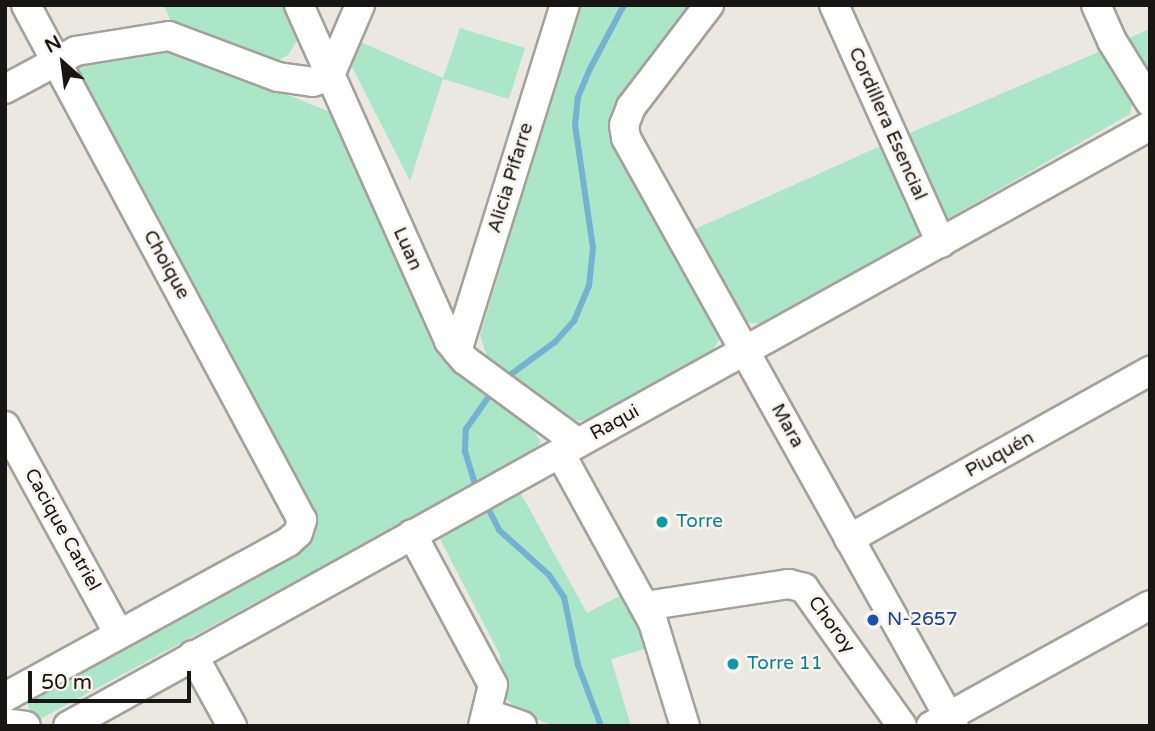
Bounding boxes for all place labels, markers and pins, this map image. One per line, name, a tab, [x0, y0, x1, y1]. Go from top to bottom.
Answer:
place label: Torre	[676, 511, 723, 533]
marker: Torre	[654, 514, 670, 530]
place label: N-2657	[887, 609, 958, 631]
marker: N-2657	[865, 612, 881, 628]
place label: Torre 11	[747, 653, 823, 675]
marker: Torre 11	[725, 656, 741, 672]

